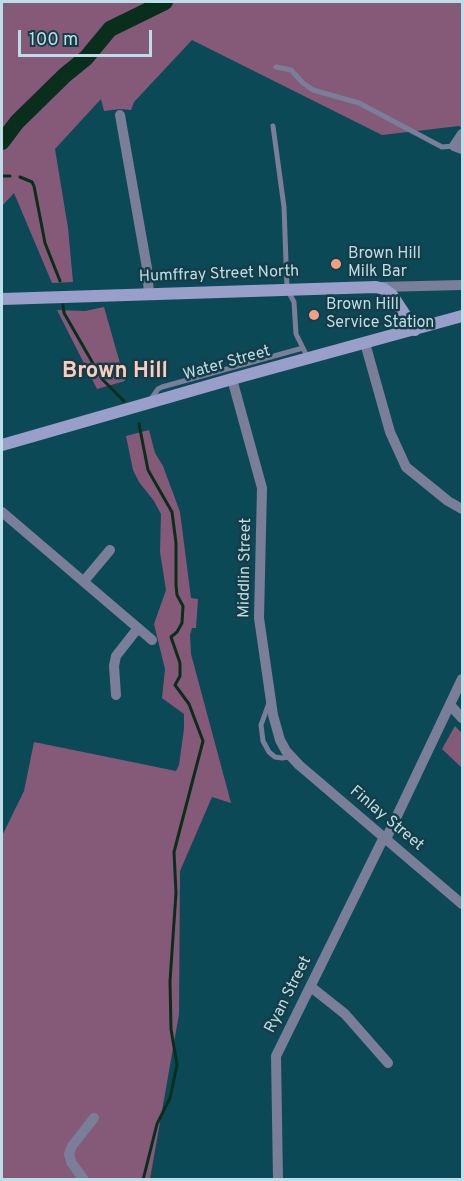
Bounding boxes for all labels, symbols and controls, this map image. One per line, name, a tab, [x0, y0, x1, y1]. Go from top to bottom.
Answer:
scale bar	[21, 18, 154, 56]
text: 100 m	[29, 29, 78, 52]
place label: Brown Hill Milk Bar	[348, 245, 421, 283]
marker: Brown Hill Milk Bar	[329, 257, 343, 271]
street label: Humffray Street North	[139, 263, 299, 287]
place label: Brown Hill Service Station	[326, 296, 434, 334]
marker: Brown Hill Service Station	[307, 308, 321, 322]
street label: Water Street	[181, 342, 273, 386]
district label: Brown Hill	[62, 360, 168, 386]
street label: Middlin Street	[236, 518, 256, 618]
street label: Finlay Street	[345, 782, 427, 856]
street label: Ryan Street	[261, 953, 317, 1037]

